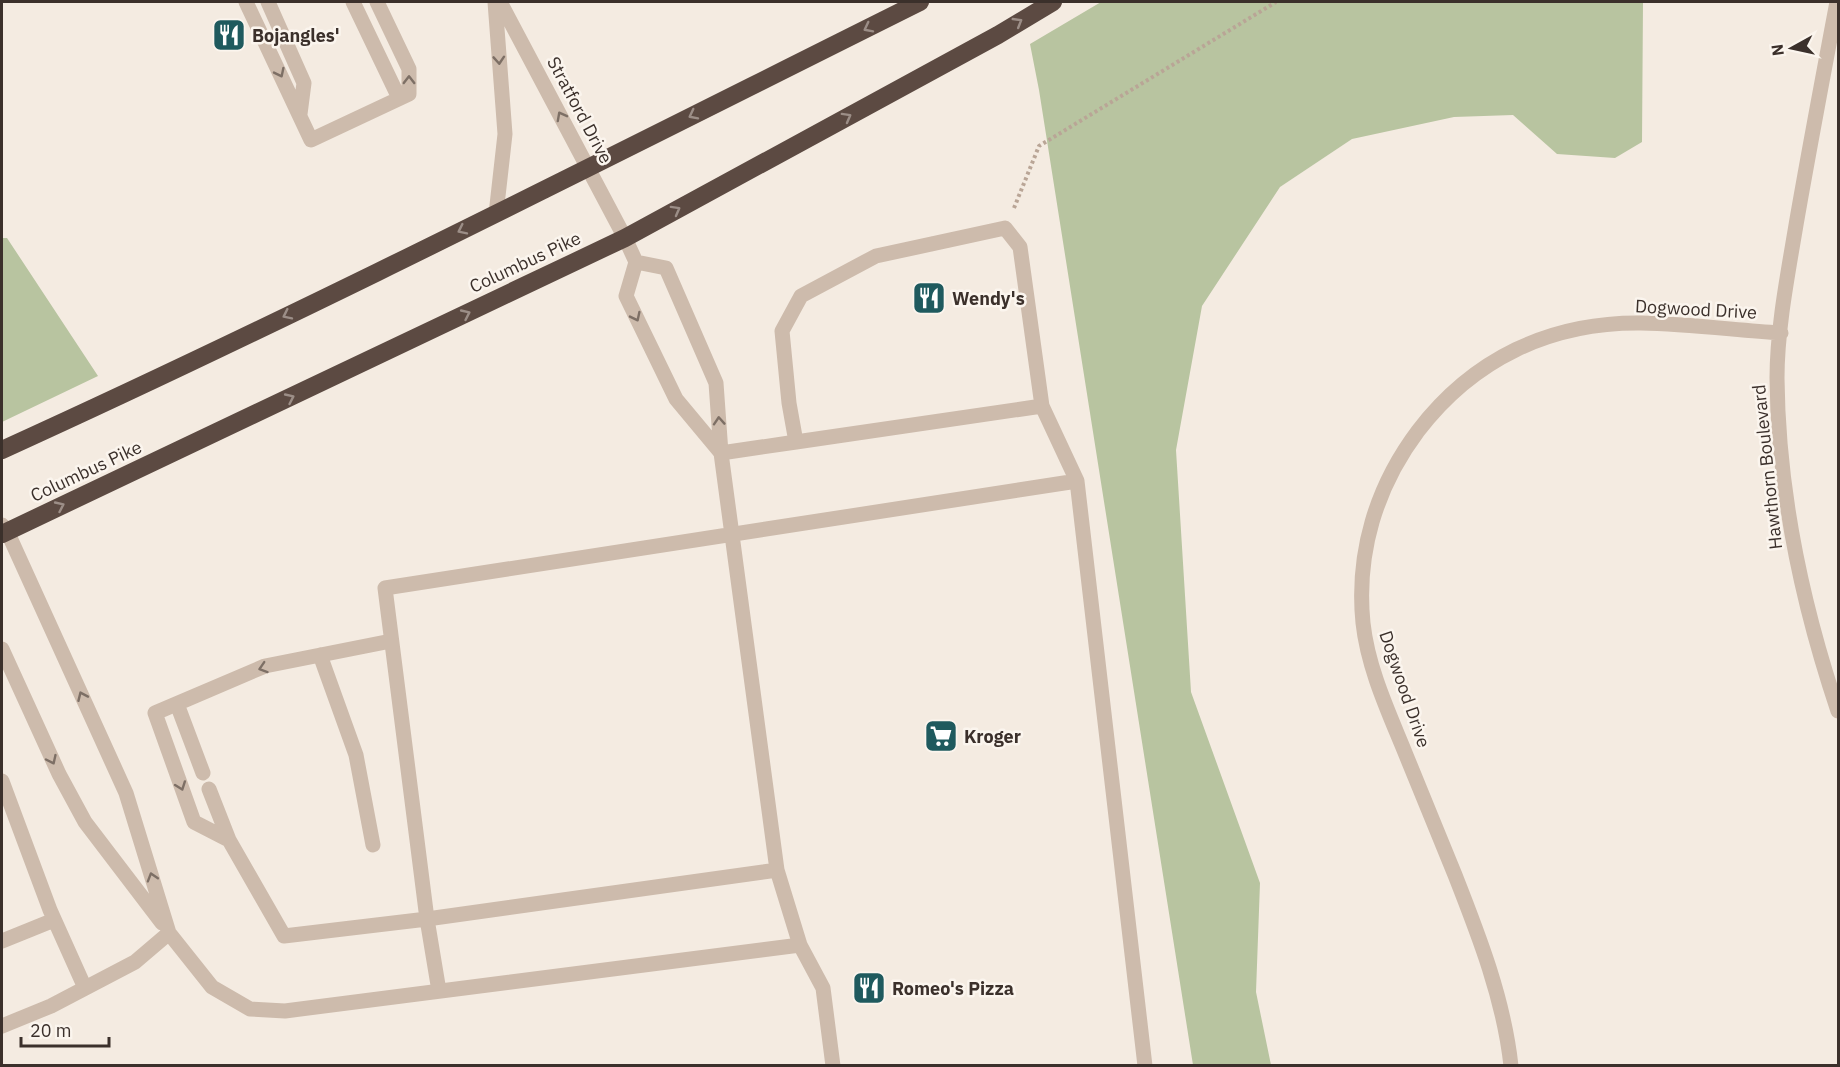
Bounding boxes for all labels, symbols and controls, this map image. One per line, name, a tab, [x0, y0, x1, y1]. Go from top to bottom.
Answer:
restaurant icon: Bojangles'	[211, 17, 247, 53]
one-way arrow	[1012, 18, 1022, 30]
north arrow	[1762, 18, 1822, 78]
one-way arrow	[863, 20, 874, 32]
place label: Bojangles'	[252, 24, 340, 47]
text: N	[1766, 43, 1788, 57]
street label: Stratford Drive	[542, 53, 618, 168]
one-way arrow	[493, 55, 506, 64]
one-way arrow	[273, 67, 284, 78]
one-way arrow	[403, 75, 415, 84]
one-way arrow	[689, 108, 700, 119]
one-way arrow	[557, 112, 568, 122]
one-way arrow	[841, 113, 852, 124]
one-way arrow	[670, 206, 680, 217]
one-way arrow	[458, 222, 469, 234]
street label: Columbus Pike	[466, 226, 584, 298]
restaurant icon: Wendy's	[911, 280, 947, 316]
place label: Wendy's	[952, 287, 1025, 310]
street label: Dogwood Drive	[1634, 294, 1758, 324]
one-way arrow	[283, 308, 294, 320]
one-way arrow	[460, 309, 471, 321]
one-way arrow	[628, 310, 640, 321]
street label: Hawthorn Boulevard	[1747, 383, 1787, 551]
one-way arrow	[284, 393, 295, 405]
one-way arrow	[713, 416, 726, 425]
street label: Columbus Pike	[27, 435, 145, 507]
one-way arrow	[54, 502, 65, 514]
street label: Dogwood Drive	[1374, 628, 1436, 751]
one-way arrow	[258, 661, 269, 673]
one-way arrow	[77, 691, 89, 702]
supermarket icon: Kroger	[923, 718, 959, 754]
place label: Kroger	[964, 725, 1021, 748]
one-way arrow	[45, 753, 57, 764]
one-way arrow	[174, 780, 186, 791]
one-way arrow	[147, 872, 159, 883]
restaurant icon: Romeo's Pizza	[851, 970, 887, 1006]
place label: Romeo's Pizza	[892, 977, 1014, 1000]
scale bar	[21, 1010, 110, 1048]
text: 20 m	[30, 1019, 72, 1042]

